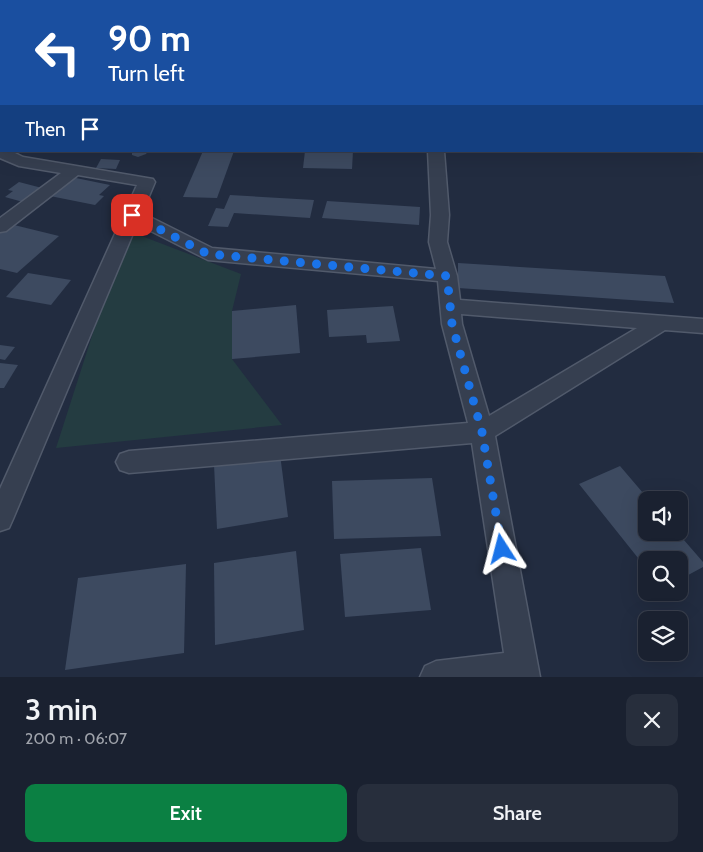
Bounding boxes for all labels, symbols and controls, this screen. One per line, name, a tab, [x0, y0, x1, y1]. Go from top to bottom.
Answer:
text: 90 m	[108, 17, 191, 60]
icon: left	[25, 20, 90, 85]
text: Turn left	[108, 60, 185, 87]
icon: arrive	[76, 115, 104, 143]
text: Then	[25, 118, 66, 141]
pin	[111, 194, 153, 236]
icon: arrive	[118, 201, 146, 229]
map controls	[638, 491, 688, 661]
button: sound	[638, 491, 688, 541]
position arrow	[475, 522, 527, 574]
button: search	[638, 551, 688, 601]
button: layers	[638, 611, 688, 661]
text: 3 min	[25, 691, 98, 728]
button: close	[626, 694, 678, 746]
text: 200 m · 06:07	[25, 729, 127, 748]
button: Exit	[25, 784, 347, 842]
button: Share	[357, 784, 678, 842]

